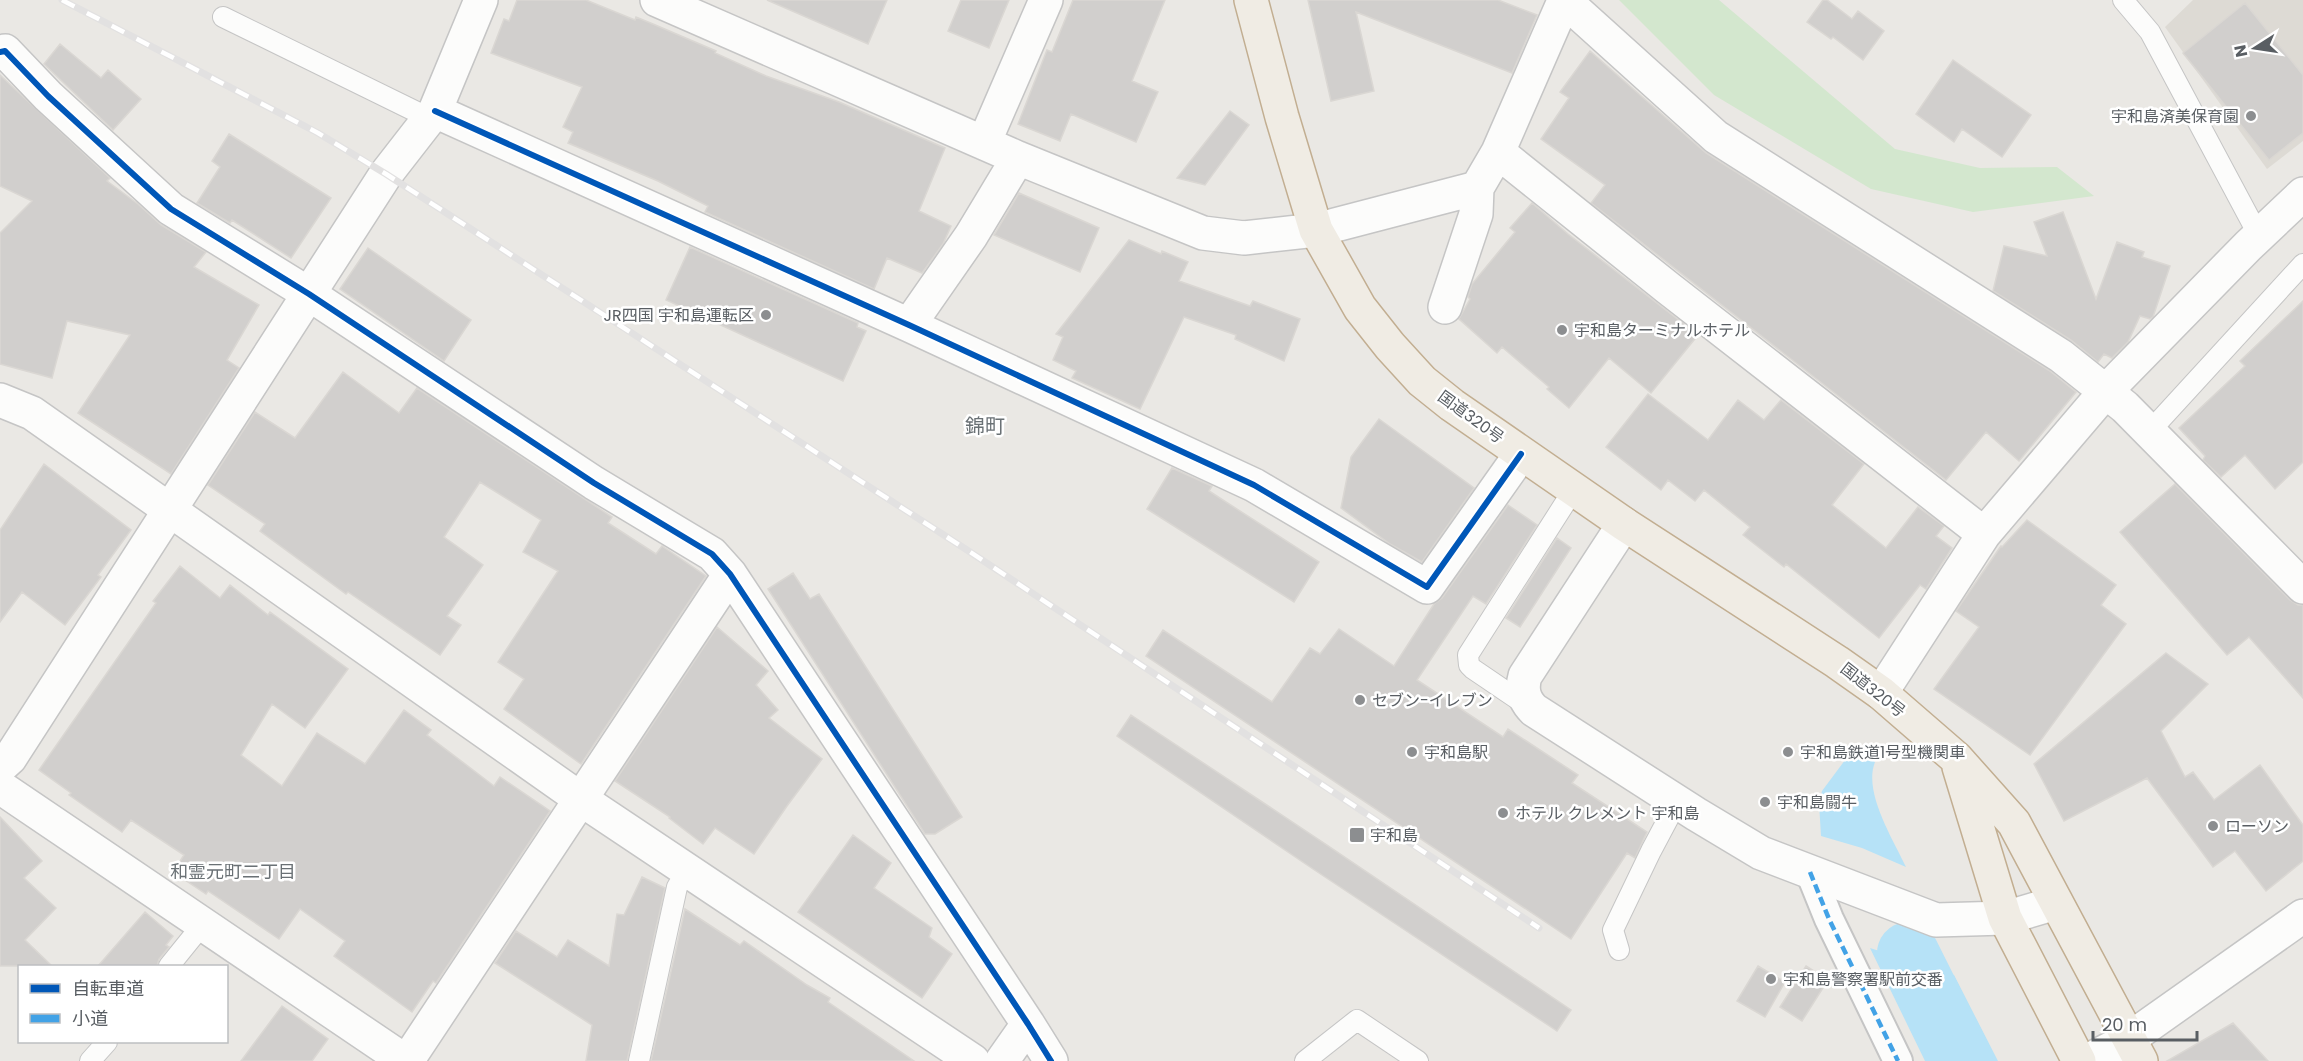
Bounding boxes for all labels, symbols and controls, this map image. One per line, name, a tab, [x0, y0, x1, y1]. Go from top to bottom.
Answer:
north arrow	[2225, 18, 2285, 78]
text: N	[2228, 43, 2253, 59]
place label: 宇和島済美保育園	[2111, 105, 2239, 128]
marker: 宇和島済美保育園	[2244, 109, 2258, 123]
place label: JR四国 宇和島運転区	[604, 304, 754, 327]
marker: JR四国 宇和島運転区	[759, 308, 773, 322]
place label: 宇和島ターミナルホテル	[1574, 319, 1750, 342]
marker: 宇和島ターミナルホテル	[1555, 323, 1569, 337]
street label: 国道320号	[1433, 385, 1509, 449]
district label: 錦町	[965, 412, 1005, 440]
street label: 国道320号	[1836, 657, 1910, 723]
place label: セブン-イレブン	[1372, 689, 1493, 712]
marker: セブン-イレブン	[1353, 693, 1367, 707]
place label: 宇和島駅	[1424, 741, 1488, 764]
place label: 宇和島鉄道1号型機関車	[1800, 741, 1965, 764]
marker: 宇和島駅	[1405, 745, 1419, 759]
marker: 宇和島鉄道1号型機関車	[1781, 745, 1795, 759]
place label: 宇和島闘牛	[1777, 791, 1857, 814]
marker: 宇和島闘牛	[1758, 795, 1772, 809]
place label: ホテル クレメント 宇和島	[1515, 802, 1700, 825]
marker: ホテル クレメント 宇和島	[1496, 806, 1510, 820]
place label: ローソン	[2225, 815, 2289, 838]
marker: ローソン	[2206, 819, 2220, 833]
place label: 宇和島	[1370, 824, 1418, 847]
marker: 宇和島	[1348, 826, 1366, 844]
district label: 和霊元町二丁目	[170, 859, 296, 884]
legend	[18, 965, 228, 1043]
place label: 宇和島警察署駅前交番	[1783, 968, 1943, 991]
marker: 宇和島警察署駅前交番	[1764, 972, 1778, 986]
text: 自転車道	[72, 976, 144, 1001]
scale bar	[2093, 1004, 2196, 1042]
text: 小道	[72, 1006, 108, 1031]
text: 20 m	[2102, 1012, 2147, 1037]

